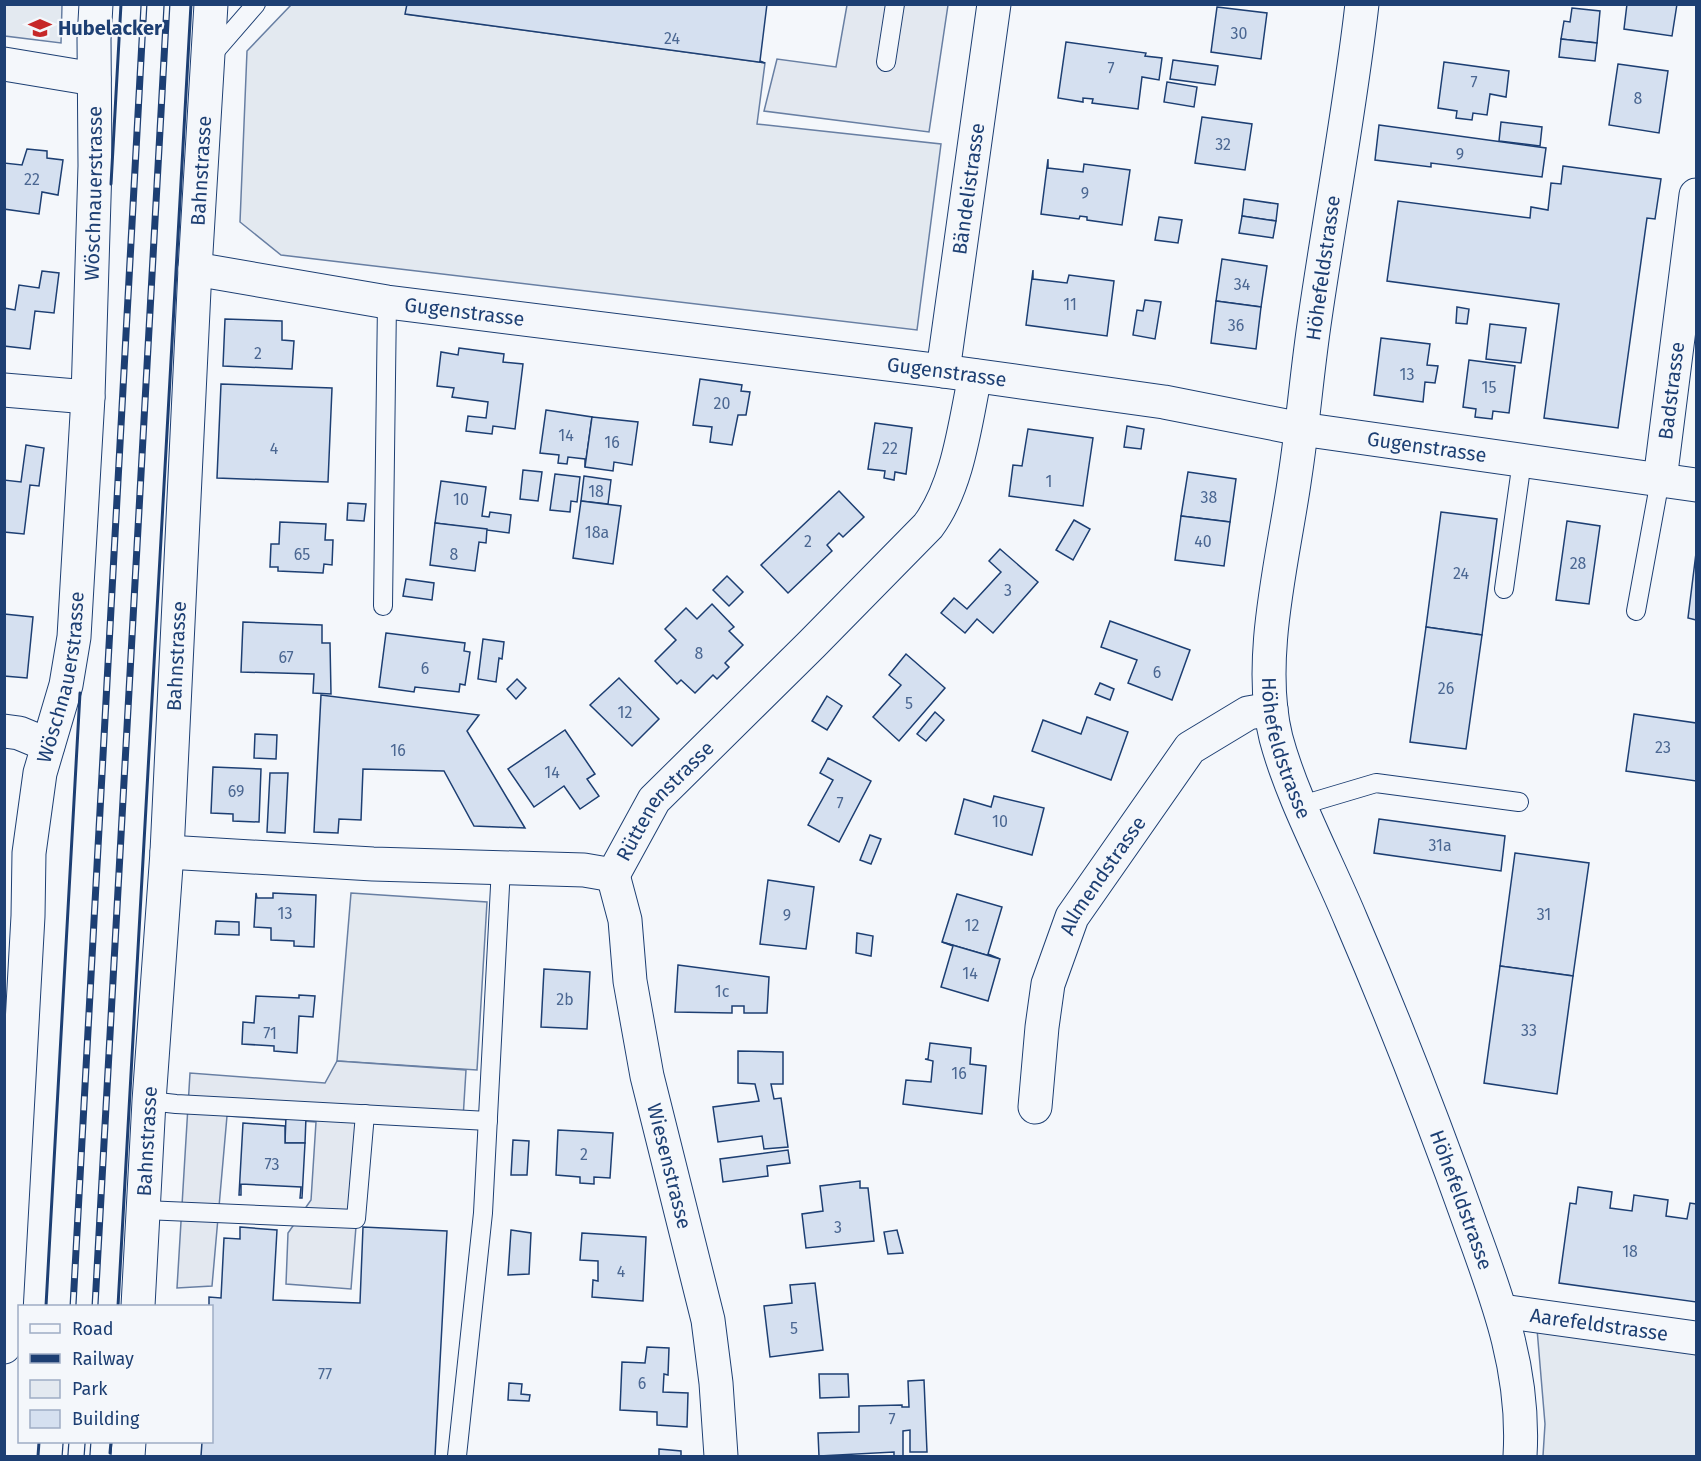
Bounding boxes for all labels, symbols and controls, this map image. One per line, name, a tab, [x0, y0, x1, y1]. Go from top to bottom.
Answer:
school or university icon: Hubelacker	[27, 15, 53, 41]
place label: Hubelacker	[58, 16, 163, 40]
house number: 30	[1231, 24, 1248, 43]
house number: 24	[664, 29, 680, 48]
house number: 7	[1107, 59, 1115, 78]
house number: 7	[1470, 73, 1478, 92]
house number: 8	[1634, 89, 1643, 108]
street label: Wöschnauerstrasse	[80, 106, 107, 281]
street label: Bahnstrasse	[186, 115, 216, 227]
street label: Bändelistrasse	[947, 121, 989, 256]
house number: 32	[1215, 135, 1231, 154]
house number: 9	[1456, 145, 1464, 164]
house number: 22	[24, 170, 40, 189]
house number: 9	[1081, 184, 1089, 203]
street label: Höhefeldstrasse	[1301, 194, 1345, 342]
house number: 34	[1234, 275, 1251, 294]
street label: Gugenstrasse	[403, 292, 526, 331]
house number: 11	[1063, 295, 1077, 314]
house number: 36	[1228, 316, 1244, 335]
street label: Badstrasse	[1653, 340, 1689, 441]
house number: 2	[254, 344, 262, 363]
street label: Gugenstrasse	[886, 352, 1008, 392]
house number: 13	[1400, 365, 1414, 384]
house number: 15	[1482, 378, 1496, 397]
house number: 20	[714, 394, 730, 413]
house number: 14	[558, 426, 574, 445]
street label: Gugenstrasse	[1365, 426, 1488, 467]
house number: 16	[604, 433, 620, 452]
house number: 4	[270, 439, 279, 458]
house number: 22	[882, 439, 898, 458]
house number: 1	[1046, 472, 1052, 491]
house number: 18	[588, 482, 604, 501]
house number: 38	[1201, 488, 1218, 507]
house number: 10	[453, 490, 469, 509]
house number: 18a	[585, 523, 609, 542]
house number: 2	[804, 532, 812, 551]
house number: 40	[1194, 532, 1212, 551]
house number: 65	[294, 545, 310, 564]
house number: 8	[450, 545, 459, 564]
house number: 28	[1570, 554, 1587, 573]
house number: 24	[1453, 564, 1469, 583]
house number: 3	[1004, 581, 1012, 600]
street label: Wöschnauerstrasse	[32, 591, 89, 766]
street label: Bahnstrasse	[162, 601, 191, 712]
house number: 8	[695, 644, 704, 663]
house number: 67	[278, 648, 294, 667]
house number: 6	[421, 659, 429, 678]
house number: 6	[1153, 663, 1161, 682]
street label: Höhefeldstrasse	[1257, 677, 1316, 823]
house number: 26	[1438, 679, 1454, 698]
house number: 5	[905, 694, 913, 713]
house number: 12	[618, 703, 632, 722]
street label: Rüttenenstrasse	[611, 736, 719, 865]
house number: 23	[1655, 738, 1671, 757]
house number: 16	[390, 741, 406, 760]
house number: 14	[544, 763, 560, 782]
house number: 69	[228, 782, 244, 801]
house number: 7	[836, 794, 844, 813]
street label: Allmendstrasse	[1055, 811, 1151, 938]
house number: 10	[992, 812, 1008, 831]
house number: 31a	[1428, 836, 1452, 855]
house number: 13	[278, 904, 292, 923]
house number: 31	[1537, 905, 1551, 924]
house number: 9	[783, 906, 791, 925]
house number: 12	[965, 916, 979, 935]
house number: 14	[962, 964, 978, 983]
house number: 1c	[715, 982, 730, 1001]
house number: 2b	[556, 990, 574, 1009]
house number: 33	[1521, 1021, 1537, 1040]
house number: 71	[263, 1024, 277, 1043]
house number: 16	[951, 1064, 967, 1083]
street label: Bahnstrasse	[132, 1085, 162, 1197]
street label: Wiesenstrasse	[642, 1101, 697, 1231]
street label: Höhefeldstrasse	[1425, 1127, 1498, 1273]
house number: 2	[580, 1145, 588, 1164]
house number: 73	[265, 1155, 279, 1174]
house number: 3	[834, 1218, 842, 1237]
house number: 18	[1622, 1242, 1638, 1261]
house number: 4	[617, 1262, 626, 1281]
street label: Aarefeldstrasse	[1528, 1303, 1670, 1346]
legend	[18, 1305, 213, 1443]
text: Road	[72, 1318, 114, 1340]
house number: 5	[790, 1319, 798, 1338]
text: Railway	[72, 1348, 134, 1370]
house number: 77	[318, 1365, 332, 1384]
house number: 6	[638, 1374, 646, 1393]
text: Park	[72, 1378, 108, 1400]
text: Building	[72, 1408, 140, 1430]
house number: 7	[888, 1410, 896, 1429]

